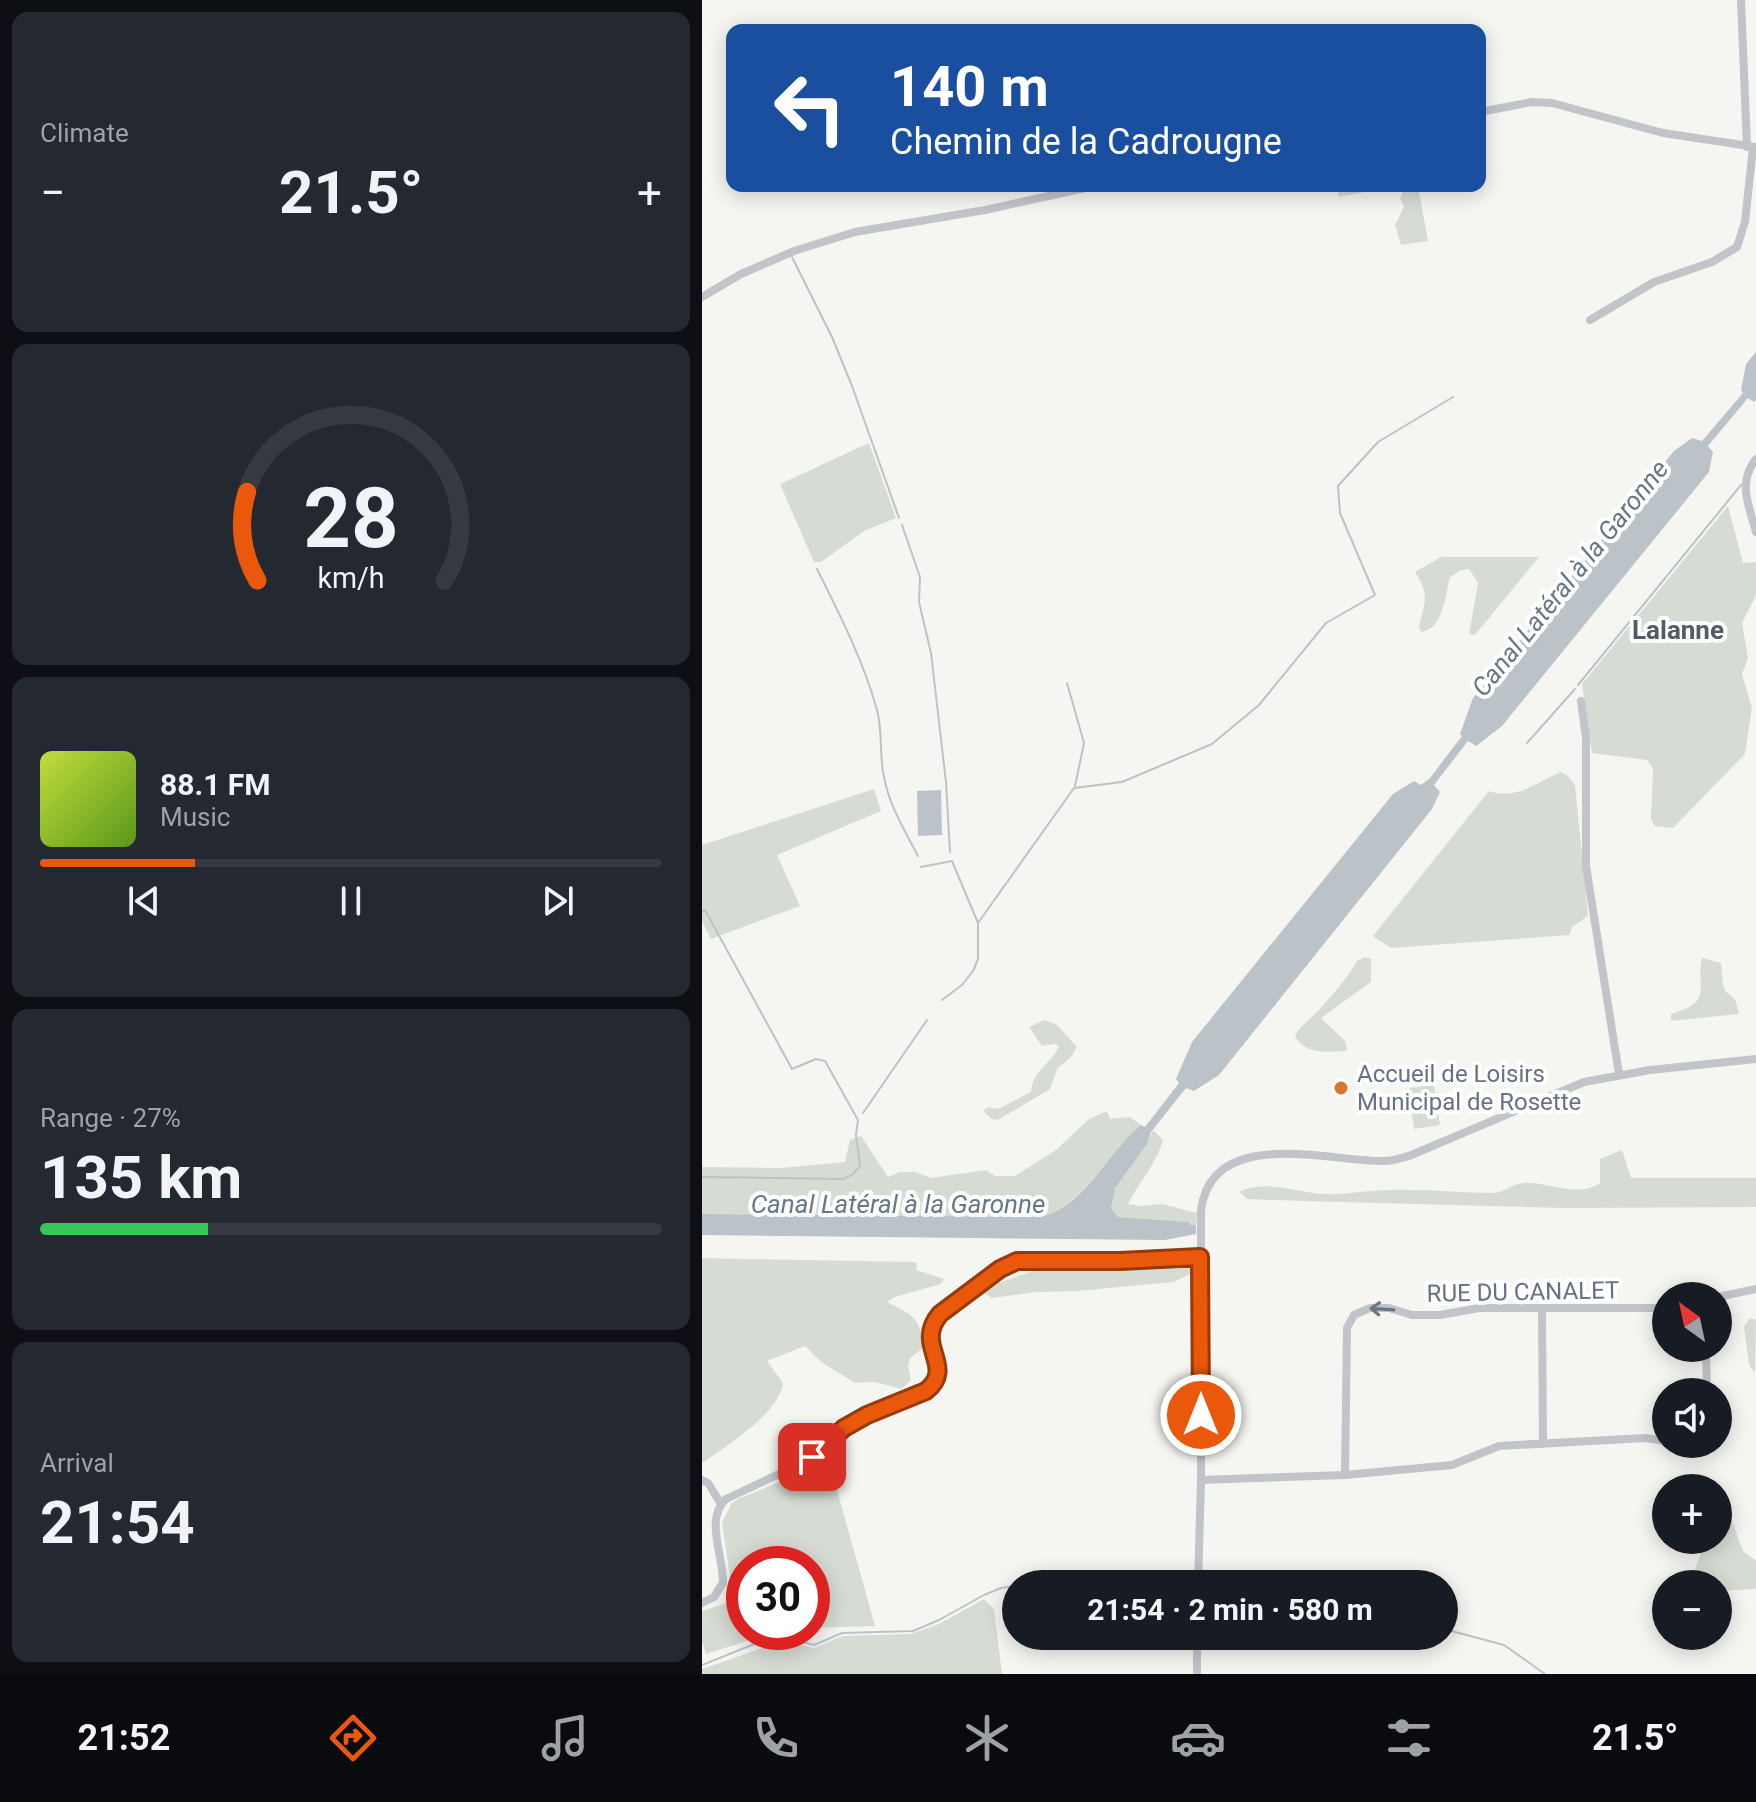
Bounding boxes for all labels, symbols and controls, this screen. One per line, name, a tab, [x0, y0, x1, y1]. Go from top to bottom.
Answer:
text: 140 m	[890, 54, 1049, 120]
icon: left	[758, 56, 862, 160]
text: Climate	[40, 118, 129, 148]
text: Chemin de la Cadrougne	[890, 121, 1282, 163]
text: 21.5°	[279, 157, 423, 228]
text: −	[40, 167, 65, 219]
text: +	[637, 167, 662, 219]
water label: Canal Latéral à la Garonne	[1466, 454, 1674, 702]
text: 28	[303, 469, 399, 566]
text: km/h	[317, 561, 385, 595]
district label: Lalanne	[1632, 615, 1724, 645]
text: 88.1 FM	[160, 767, 271, 802]
text: Music	[160, 802, 230, 832]
icon: previous	[122, 879, 166, 923]
icon: pause	[329, 879, 373, 923]
icon: next	[536, 879, 580, 923]
place label: Accueil de Loisirs Municipal de Rosette	[1357, 1060, 1581, 1116]
marker: Accueil de Loisirs Municipal de Rosette	[1332, 1079, 1350, 1097]
text: Range · 27%	[40, 1103, 181, 1133]
text: 135 km	[40, 1142, 242, 1213]
water label: Canal Latéral à la Garonne	[751, 1189, 1045, 1219]
street label: RUE DU CANALET	[1426, 1276, 1620, 1308]
north arrow	[1652, 1282, 1732, 1362]
map controls	[1652, 1282, 1732, 1650]
one-way arrow	[1369, 1301, 1396, 1316]
position arrow	[1159, 1373, 1243, 1457]
button: sound	[1652, 1378, 1732, 1458]
pin	[778, 1423, 846, 1491]
icon: arrive	[790, 1435, 834, 1479]
text: Arrival	[40, 1448, 114, 1478]
button: +	[1652, 1474, 1732, 1554]
text: 21:54	[40, 1487, 195, 1558]
speed limit sign: 30	[726, 1546, 830, 1650]
button: −	[1652, 1570, 1732, 1650]
text: 21:54 · 2 min · 580 m	[1087, 1592, 1373, 1627]
icon: directions	[325, 1710, 381, 1766]
icon: music	[537, 1710, 593, 1766]
icon: phone	[748, 1710, 804, 1766]
icon: climate	[959, 1710, 1015, 1766]
icon: car	[1170, 1710, 1226, 1766]
icon: filters	[1381, 1710, 1437, 1766]
text: 21:52	[78, 1717, 170, 1759]
text: 21.5°	[1592, 1717, 1678, 1759]

